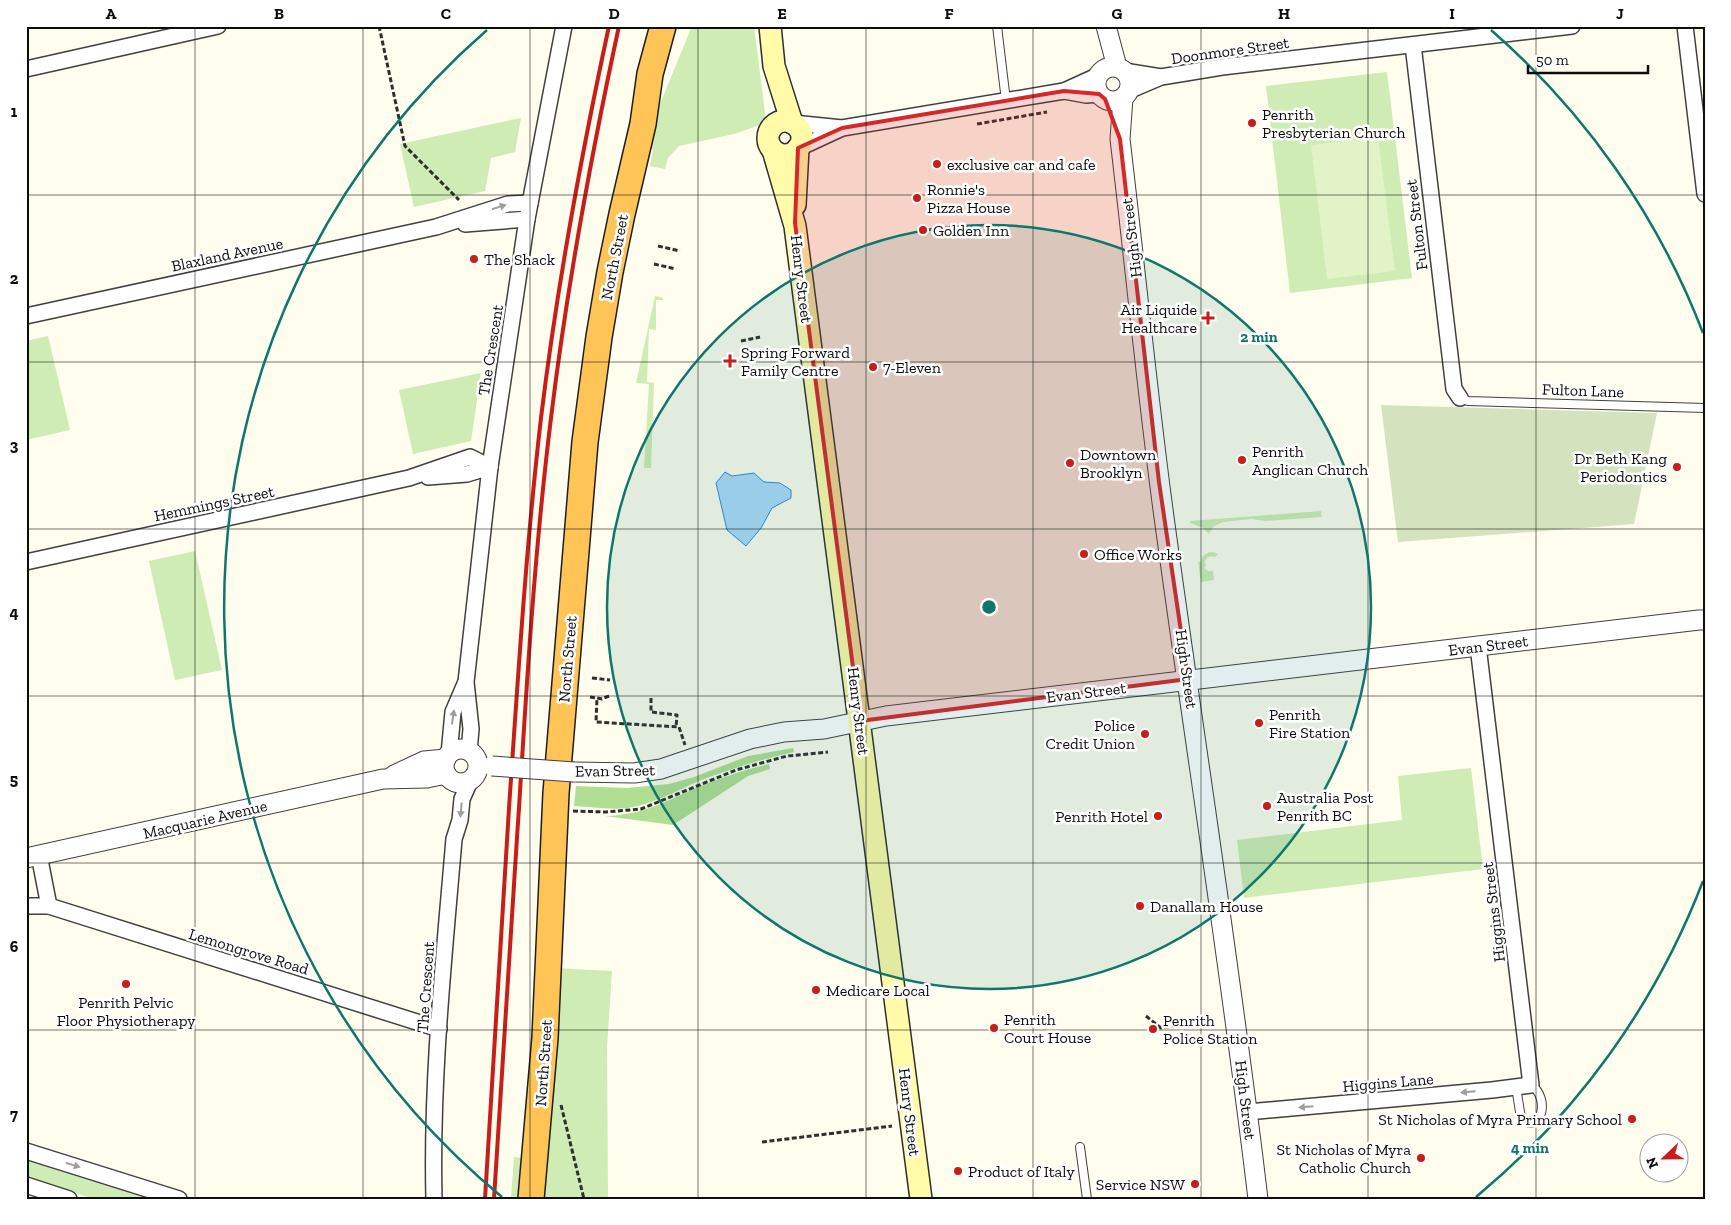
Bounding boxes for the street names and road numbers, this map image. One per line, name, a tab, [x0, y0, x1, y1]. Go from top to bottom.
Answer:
street label: Doonmore Street	[1170, 33, 1290, 68]
street label: Fulton Street	[1401, 178, 1431, 271]
street label: High Street	[1117, 197, 1146, 279]
street label: North Street	[597, 213, 632, 302]
street label: Blaxland Avenue	[170, 233, 285, 276]
street label: Henry Street	[787, 234, 816, 324]
street label: The Crescent	[474, 303, 507, 397]
street label: Fulton Lane	[1542, 380, 1624, 401]
street label: Hemmings Street	[152, 481, 276, 525]
street label: North Street	[554, 615, 581, 703]
street label: High Street	[1172, 628, 1201, 710]
street label: Evan Street	[1447, 631, 1529, 660]
street label: Henry Street	[844, 666, 873, 756]
street label: Evan Street	[1045, 678, 1127, 707]
street label: Evan Street	[575, 760, 655, 781]
street label: Macquarie Avenue	[141, 796, 269, 843]
street label: Higgins Street	[1478, 861, 1509, 963]
street label: Lemongrove Road	[187, 924, 311, 979]
street label: The Crescent	[413, 941, 438, 1033]
street label: North Street	[531, 1019, 556, 1107]
street label: High Street	[1231, 1059, 1260, 1141]
street label: Henry Street	[895, 1067, 924, 1157]
street label: Higgins Lane	[1342, 1069, 1434, 1096]

